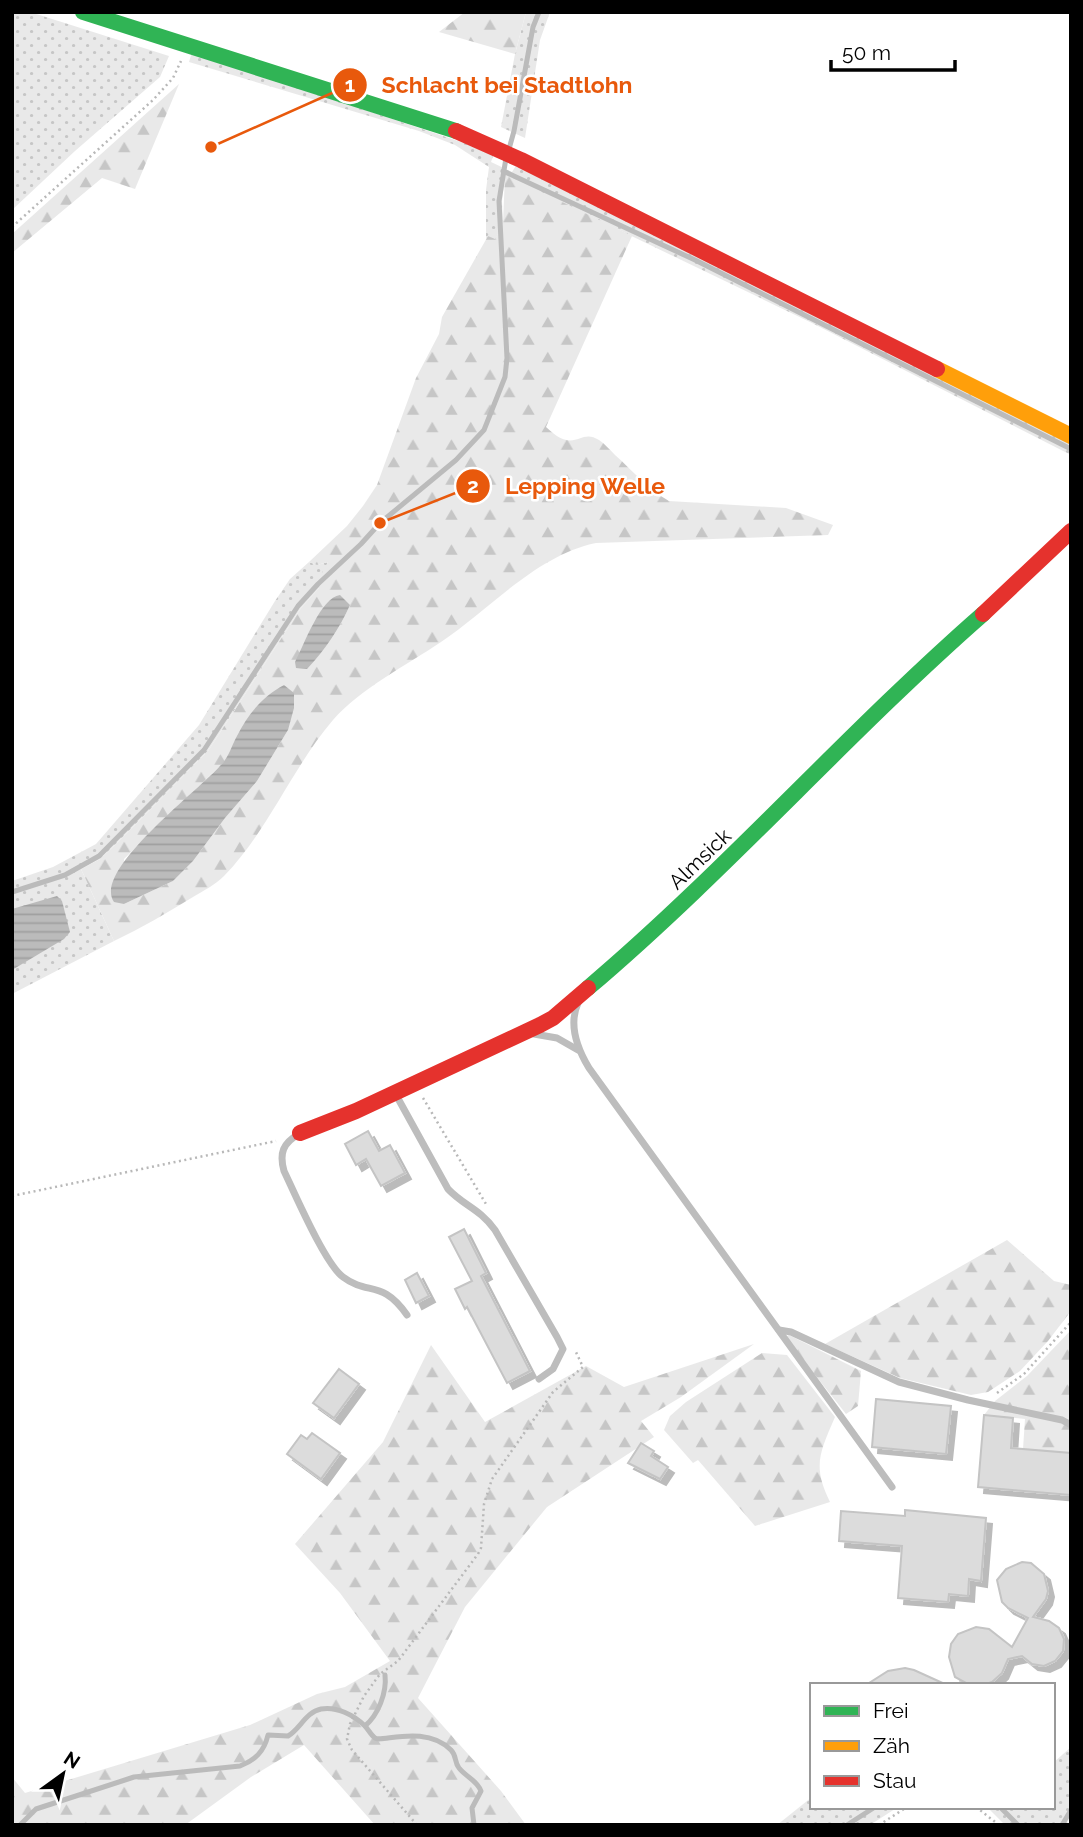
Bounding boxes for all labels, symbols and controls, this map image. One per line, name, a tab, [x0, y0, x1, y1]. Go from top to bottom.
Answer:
scale bar	[831, 28, 955, 72]
text: 50 m	[842, 40, 891, 65]
callout: Schlacht bei Stadtlohn	[333, 63, 646, 107]
text: Schlacht bei Stadtlohn	[382, 71, 632, 98]
text: 1	[345, 72, 355, 97]
callout: Lepping Welle	[455, 464, 679, 508]
text: Lepping Welle	[505, 472, 665, 499]
text: 2	[467, 473, 479, 498]
street label: Almsick	[663, 823, 736, 894]
legend	[810, 1683, 1055, 1809]
text: Frei	[873, 1698, 909, 1723]
text: Zäh	[873, 1733, 910, 1758]
north arrow	[28, 1739, 98, 1809]
text: N	[60, 1747, 84, 1773]
text: Stau	[873, 1768, 917, 1793]

